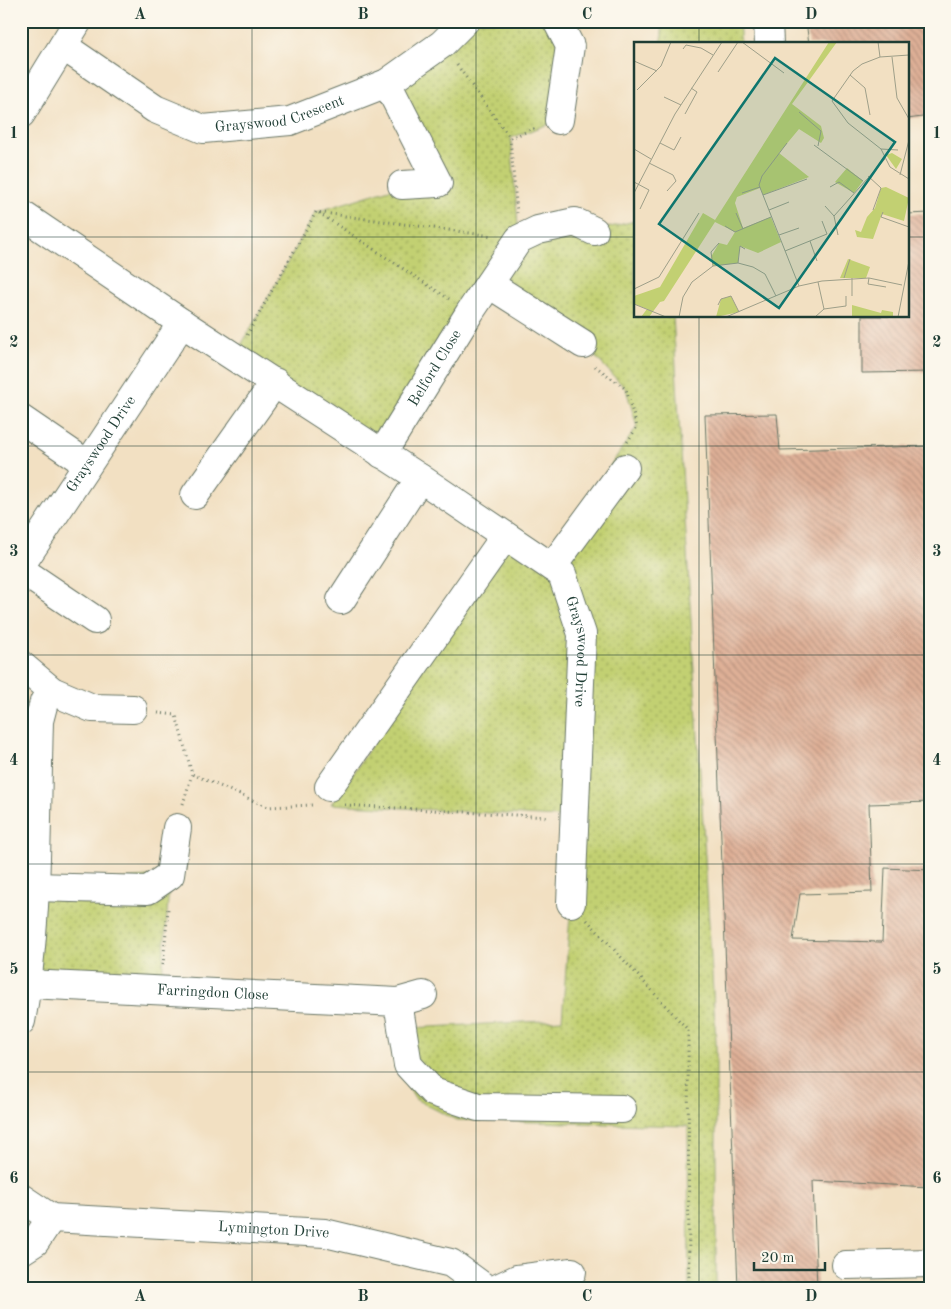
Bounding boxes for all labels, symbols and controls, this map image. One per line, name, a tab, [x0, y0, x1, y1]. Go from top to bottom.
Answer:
text: A	[134, 7, 146, 23]
text: B	[357, 7, 369, 23]
text: C	[582, 7, 592, 23]
text: D	[805, 7, 817, 23]
inset map	[634, 42, 908, 318]
street label: Grayswood Crescent	[214, 93, 346, 135]
text: 1	[9, 126, 19, 142]
text: 1	[932, 126, 942, 142]
street label: Belford Close	[406, 327, 465, 409]
text: 2	[9, 335, 19, 351]
text: 2	[932, 335, 942, 351]
street label: Grayswood Drive	[64, 393, 139, 495]
text: 3	[9, 544, 19, 560]
text: 3	[932, 544, 942, 560]
street label: Grayswood Drive	[562, 594, 590, 708]
text: 4	[9, 753, 19, 769]
text: 4	[932, 753, 942, 769]
text: 5	[9, 962, 19, 978]
text: 5	[932, 962, 942, 978]
street label: Farringdon Close	[157, 983, 269, 1003]
text: 6	[9, 1171, 19, 1187]
text: 6	[932, 1171, 942, 1187]
street label: Lymington Drive	[218, 1220, 331, 1241]
scale bar	[754, 1239, 825, 1271]
text: 20 m	[761, 1251, 795, 1266]
text: A	[134, 1289, 146, 1305]
text: B	[357, 1289, 369, 1305]
text: C	[582, 1289, 592, 1305]
text: D	[805, 1289, 817, 1305]

